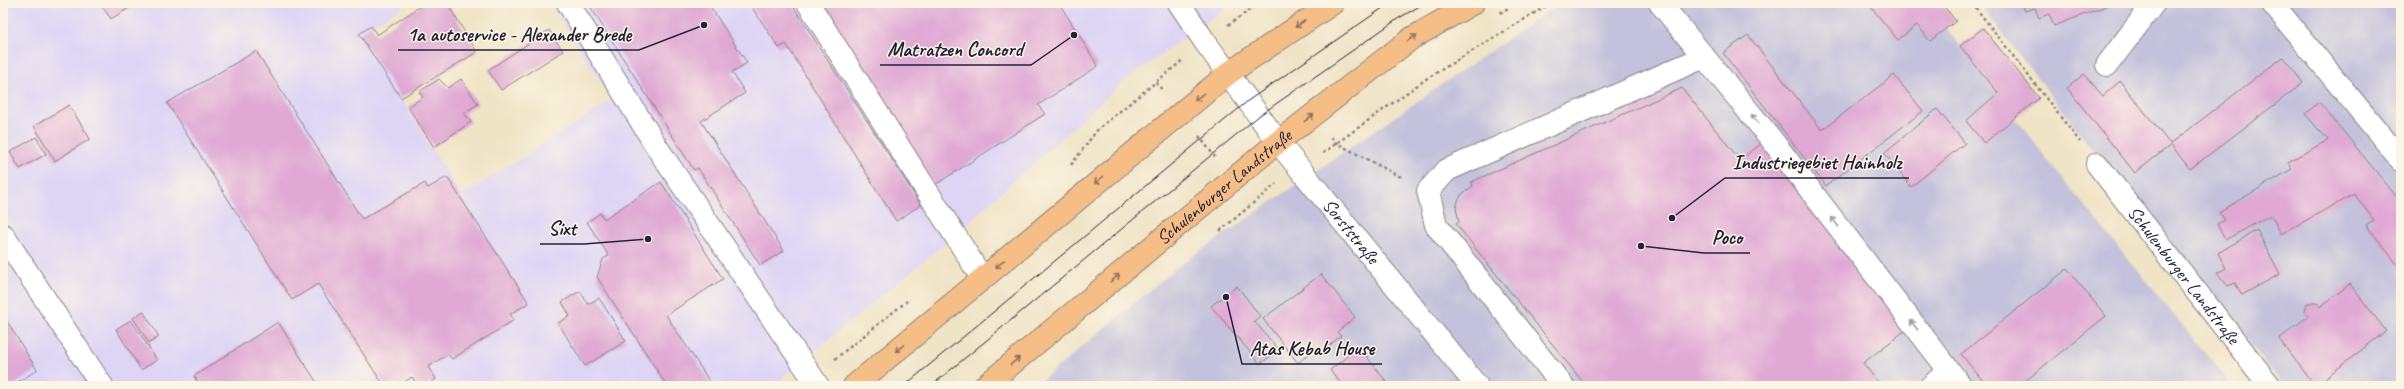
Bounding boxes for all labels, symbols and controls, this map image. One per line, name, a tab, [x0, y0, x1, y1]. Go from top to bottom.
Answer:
callout: 1a autoservice - Alexander Brede	[398, 18, 639, 50]
one-way arrow	[1295, 20, 1306, 28]
text: 1a autoservice - Alexander Brede	[407, 22, 632, 47]
callout: Matratzen Concord	[880, 33, 1031, 65]
one-way arrow	[1407, 34, 1418, 43]
text: Matratzen Concord	[888, 37, 1026, 62]
one-way arrow	[1194, 93, 1205, 102]
one-way arrow	[1304, 113, 1315, 122]
one-way arrow	[1751, 114, 1760, 125]
street label: Schulenburger Landstraße	[1151, 123, 1298, 250]
callout: Industriegebiet Hainholz	[1725, 146, 1909, 178]
text: Industriegebiet Hainholz	[1733, 150, 1903, 175]
one-way arrow	[1094, 176, 1105, 185]
street label: Sorststraße	[1317, 194, 1386, 270]
street label: Schulenburger Landstraße	[2122, 201, 2246, 351]
callout: Sixt	[540, 212, 584, 244]
text: Sixt	[548, 216, 578, 241]
one-way arrow	[1831, 217, 1839, 228]
callout: Poco	[1704, 221, 1750, 253]
text: Poco	[1712, 225, 1744, 250]
one-way arrow	[994, 259, 1005, 268]
one-way arrow	[1110, 274, 1121, 283]
one-way arrow	[1910, 320, 1918, 331]
callout: Atas Kebab House	[1242, 332, 1382, 364]
text: Atas Kebab House	[1250, 336, 1376, 361]
one-way arrow	[895, 343, 905, 352]
one-way arrow	[1010, 357, 1020, 366]

